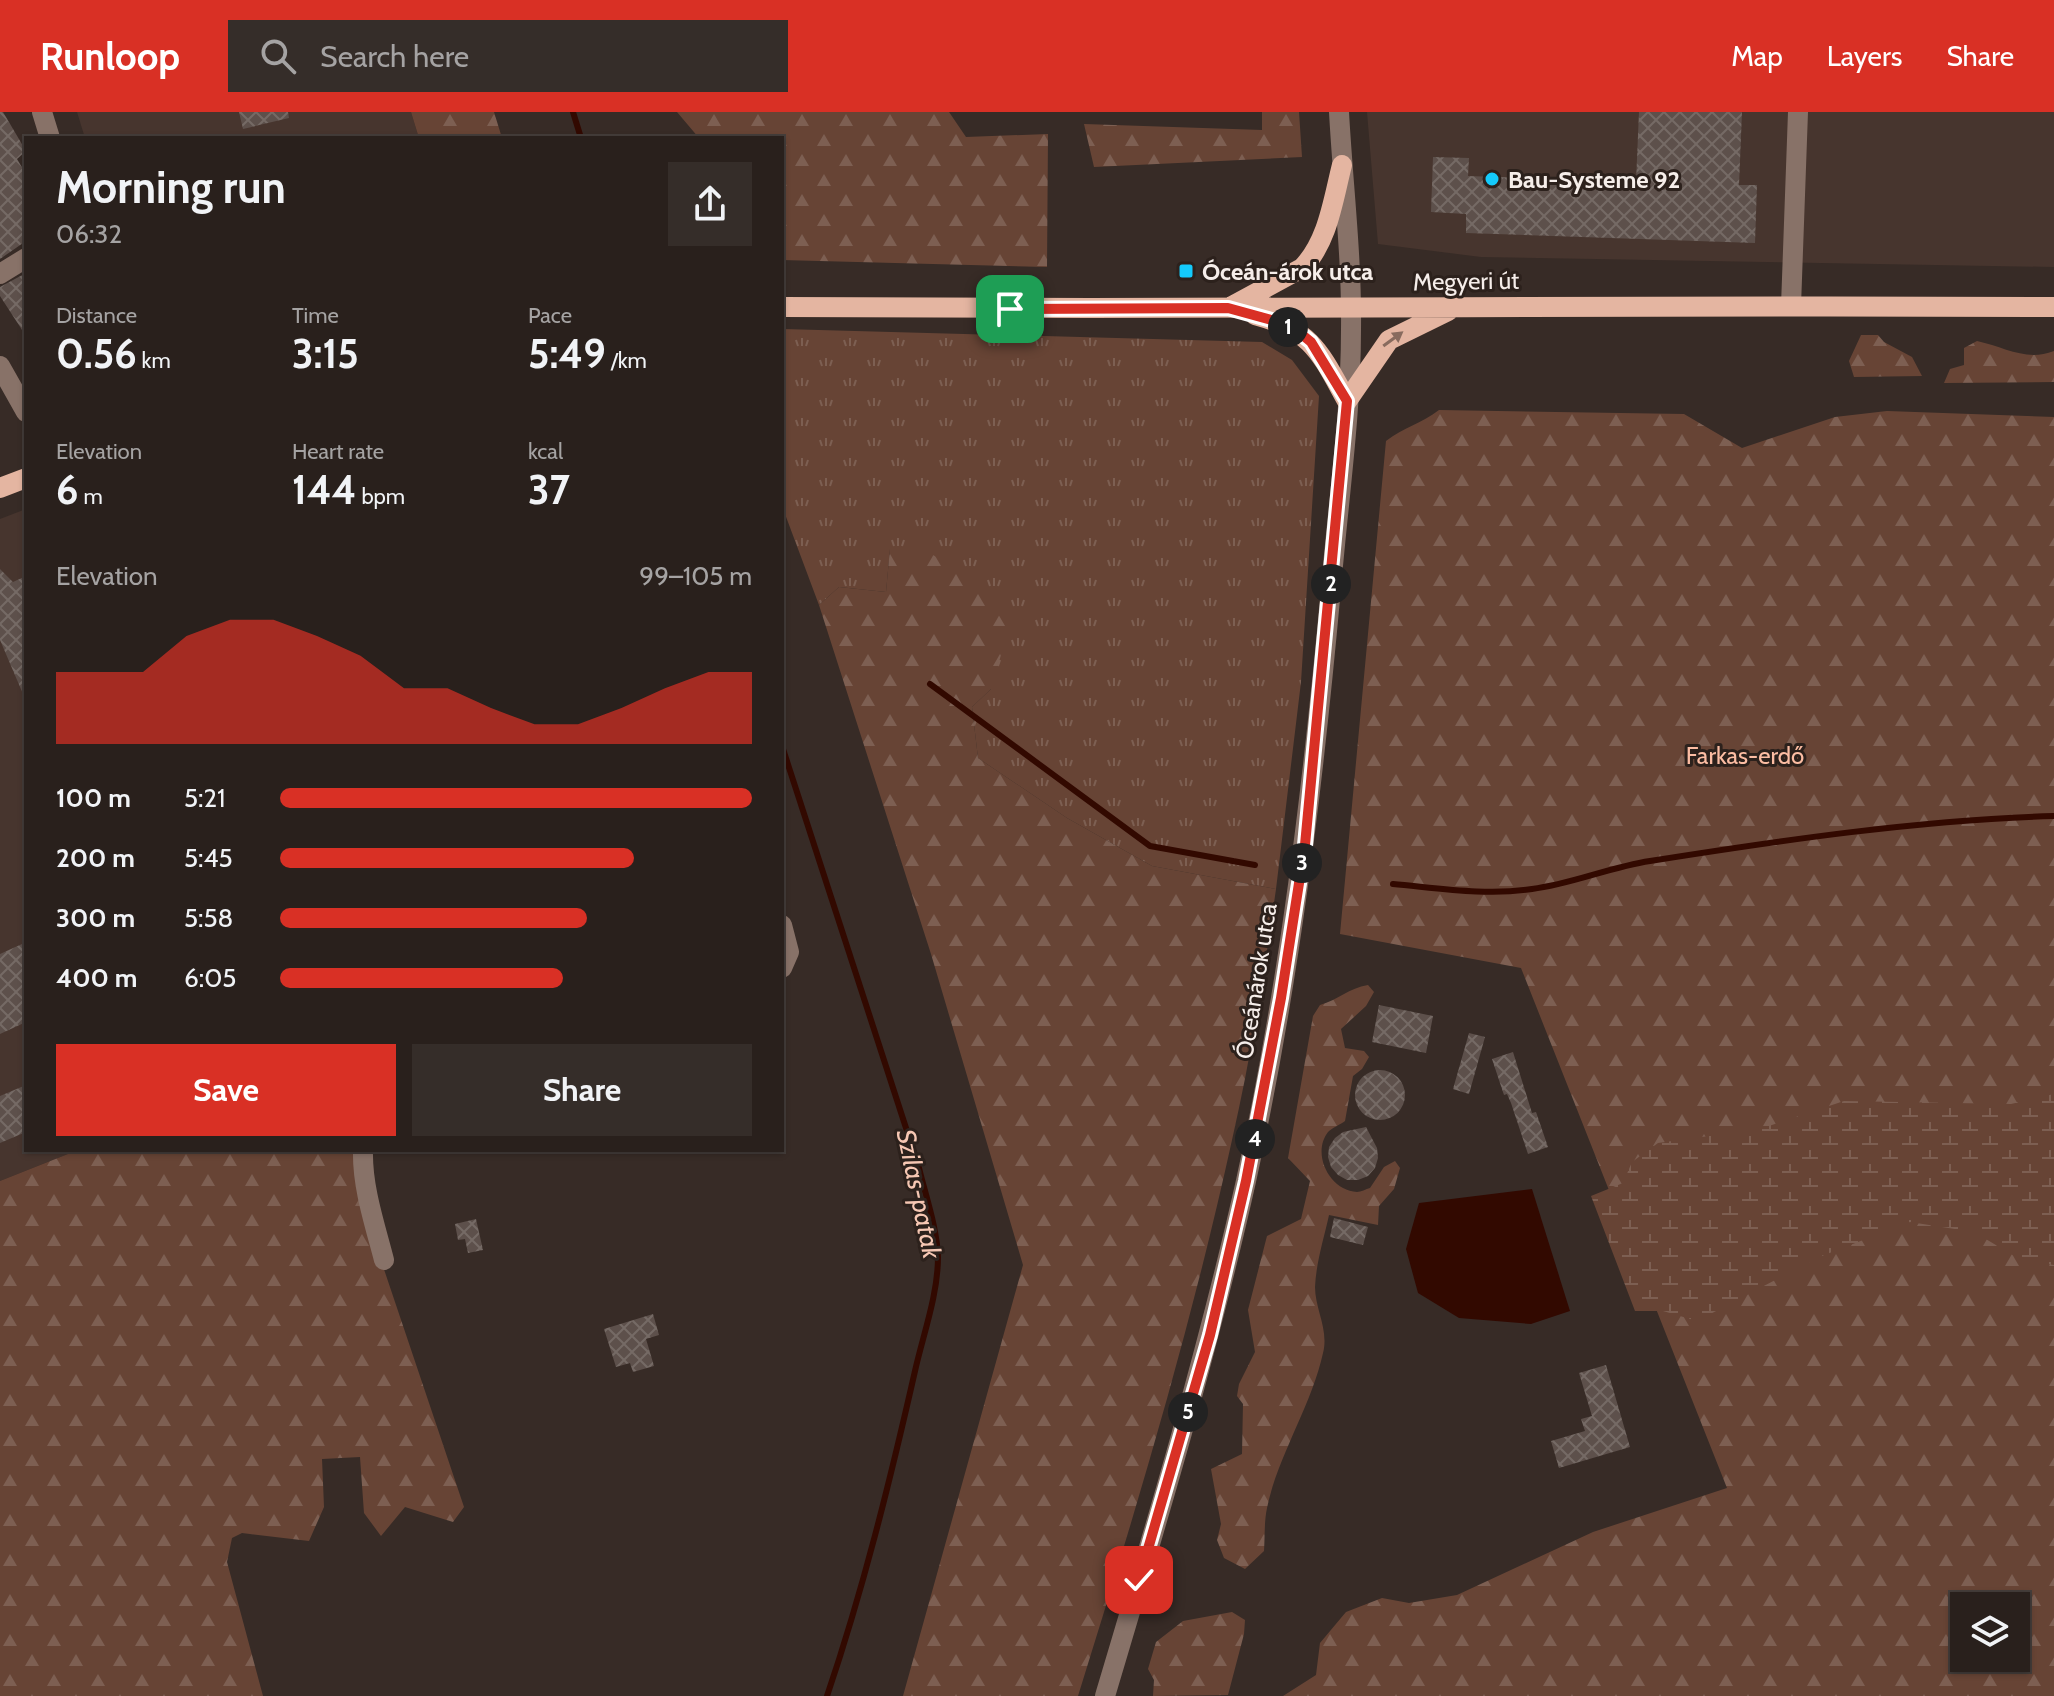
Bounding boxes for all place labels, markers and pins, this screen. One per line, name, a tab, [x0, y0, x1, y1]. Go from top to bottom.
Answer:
place label: Bau-Systeme 92	[1508, 165, 1680, 194]
marker: Bau-Systeme 92	[1483, 170, 1501, 188]
place label: Óceán-árok utca	[1202, 257, 1373, 286]
marker: Óceán-árok utca	[1177, 262, 1195, 280]
pin	[976, 275, 1044, 343]
pin: 1	[1268, 307, 1308, 347]
pin: 2	[1311, 564, 1351, 604]
pin: 3	[1282, 843, 1322, 883]
pin: 4	[1235, 1119, 1275, 1159]
pin: 5	[1168, 1392, 1208, 1432]
pin	[1105, 1546, 1173, 1614]

